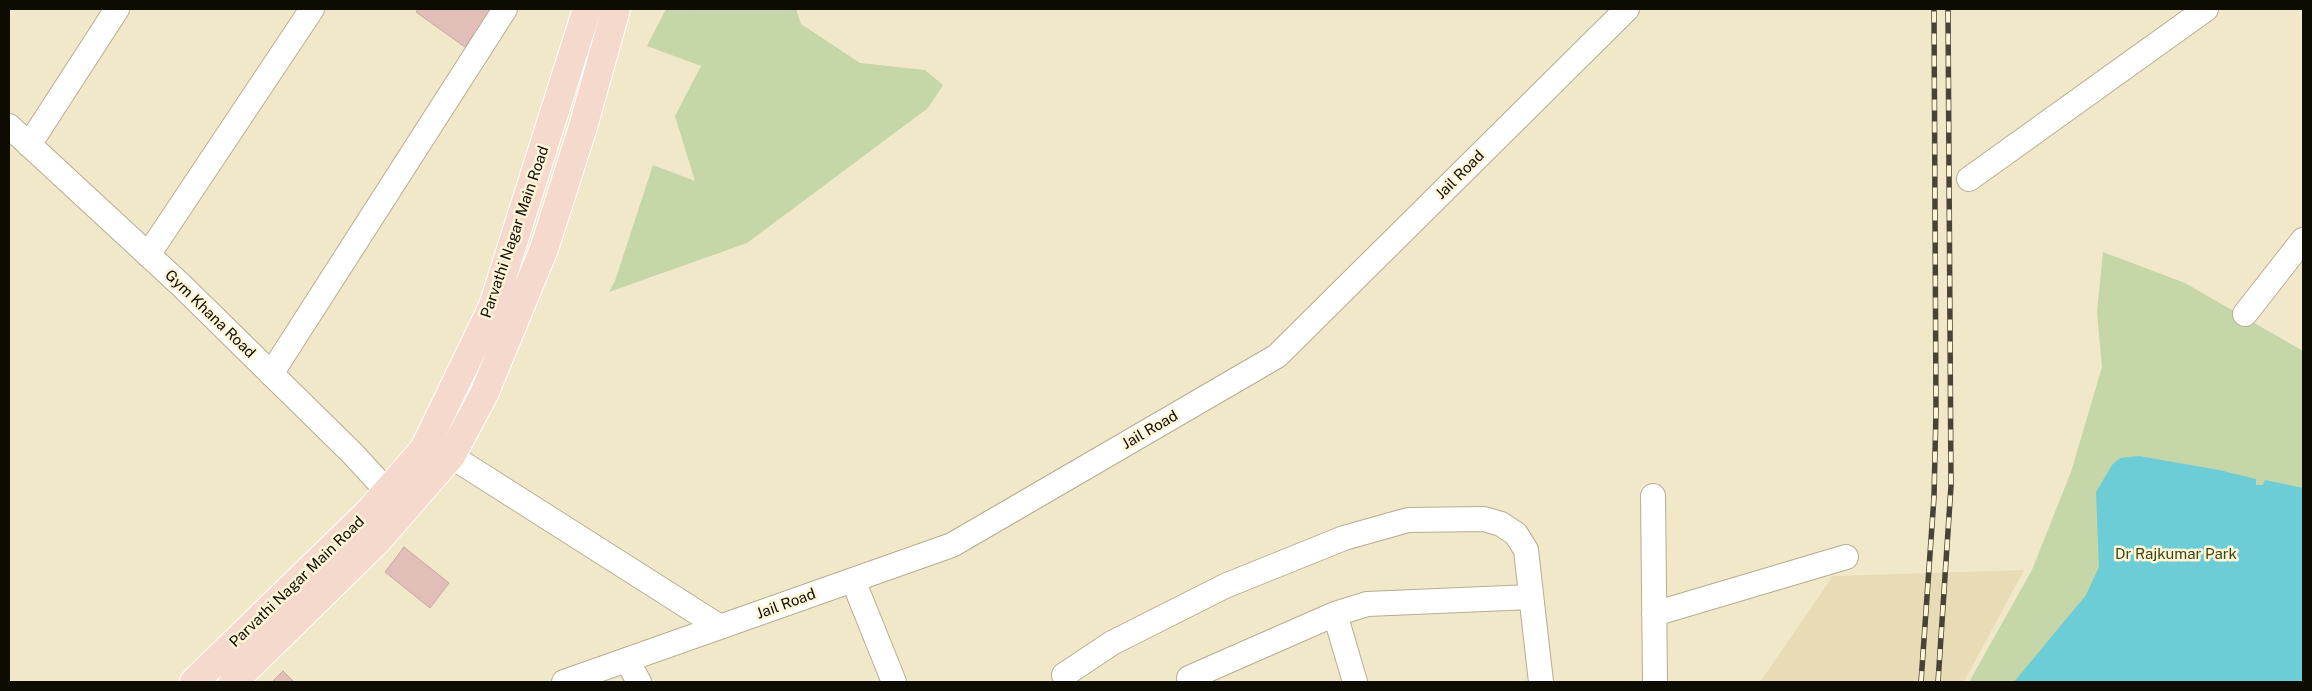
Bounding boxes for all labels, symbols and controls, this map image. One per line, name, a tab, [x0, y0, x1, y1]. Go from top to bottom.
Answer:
street label: Parvathi Nagar Main Road	[477, 144, 553, 320]
street label: Jail Road	[1432, 147, 1488, 203]
street label: Gym Khana Road	[161, 266, 259, 362]
street label: Jail Road	[1119, 407, 1181, 453]
street label: Parvathi Nagar Main Road	[226, 513, 368, 651]
park label: Dr Rajkumar Park	[2115, 545, 2237, 563]
street label: Jail Road	[754, 585, 818, 623]

